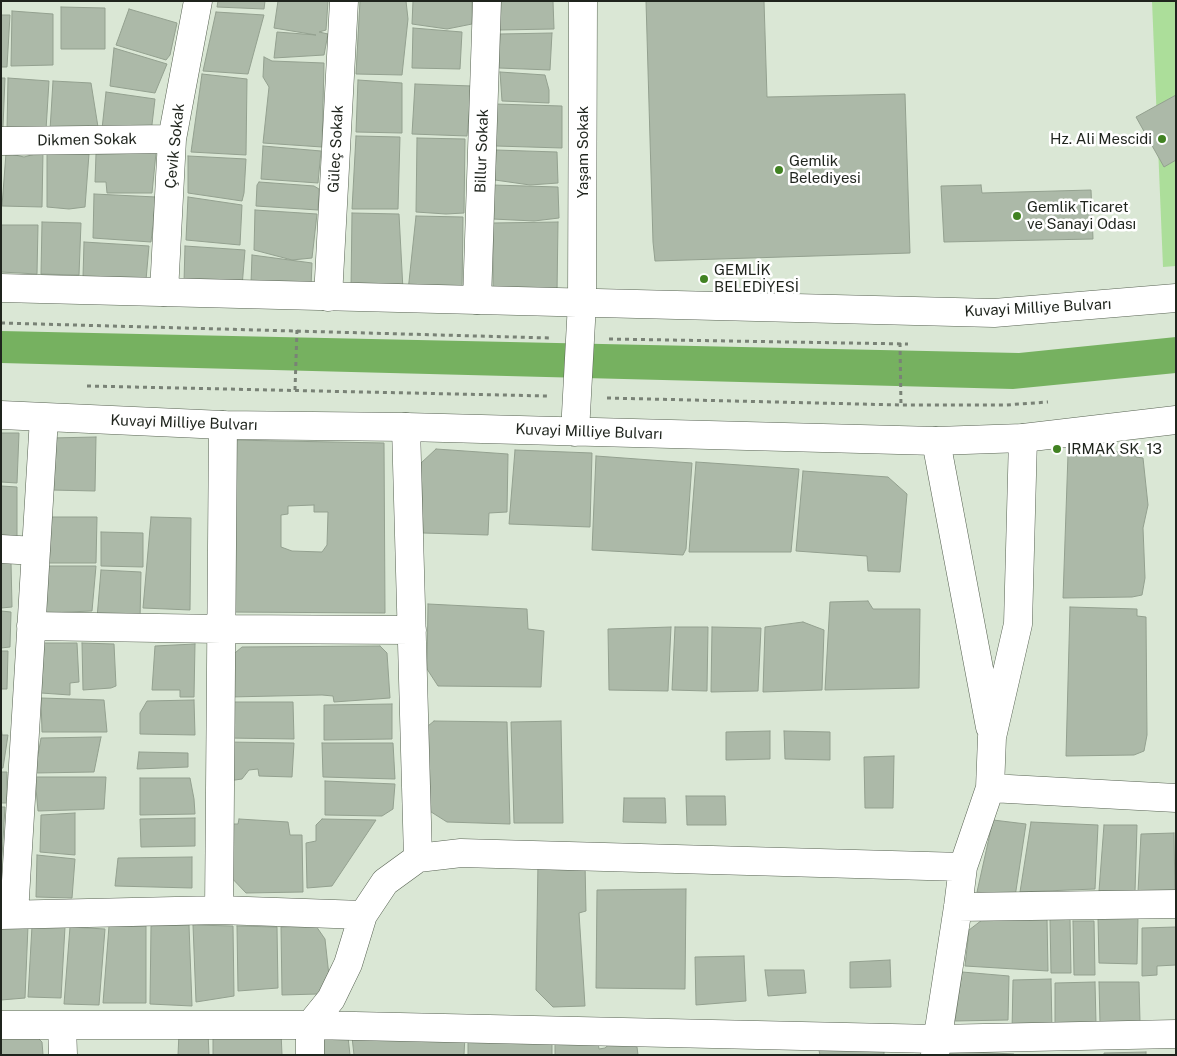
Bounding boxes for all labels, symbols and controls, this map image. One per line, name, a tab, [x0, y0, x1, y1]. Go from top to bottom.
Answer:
street label: Çevik Sokak	[162, 103, 188, 189]
street label: Güleç Sokak	[325, 105, 347, 193]
street label: Yaşam Sokak	[574, 106, 592, 198]
street label: Billur Sokak	[472, 109, 492, 193]
street label: Dikmen Sokak	[37, 130, 137, 150]
place label: Hz. Ali Mescidi	[1050, 130, 1152, 148]
marker: Hz. Ali Mescidi	[1156, 133, 1168, 145]
place label: Gemlik Belediyesi	[789, 152, 861, 187]
marker: Gemlik Belediyesi	[773, 164, 785, 176]
place label: Gemlik Ticaret ve Sanayi Odası	[1027, 198, 1136, 233]
marker: Gemlik Ticaret ve Sanayi Odası	[1011, 210, 1023, 222]
place label: GEMLİK BELEDİYESİ	[714, 261, 799, 296]
marker: GEMLİK BELEDİYESİ	[698, 273, 710, 285]
street label: Kuvayi Milliye Bulvarı	[964, 295, 1112, 321]
street label: Kuvayi Milliye Bulvarı	[110, 411, 258, 435]
street label: Kuvayi Milliye Bulvarı	[515, 420, 663, 444]
place label: IRMAK SK. 13	[1067, 440, 1162, 458]
marker: IRMAK SK. 13	[1051, 443, 1063, 455]

